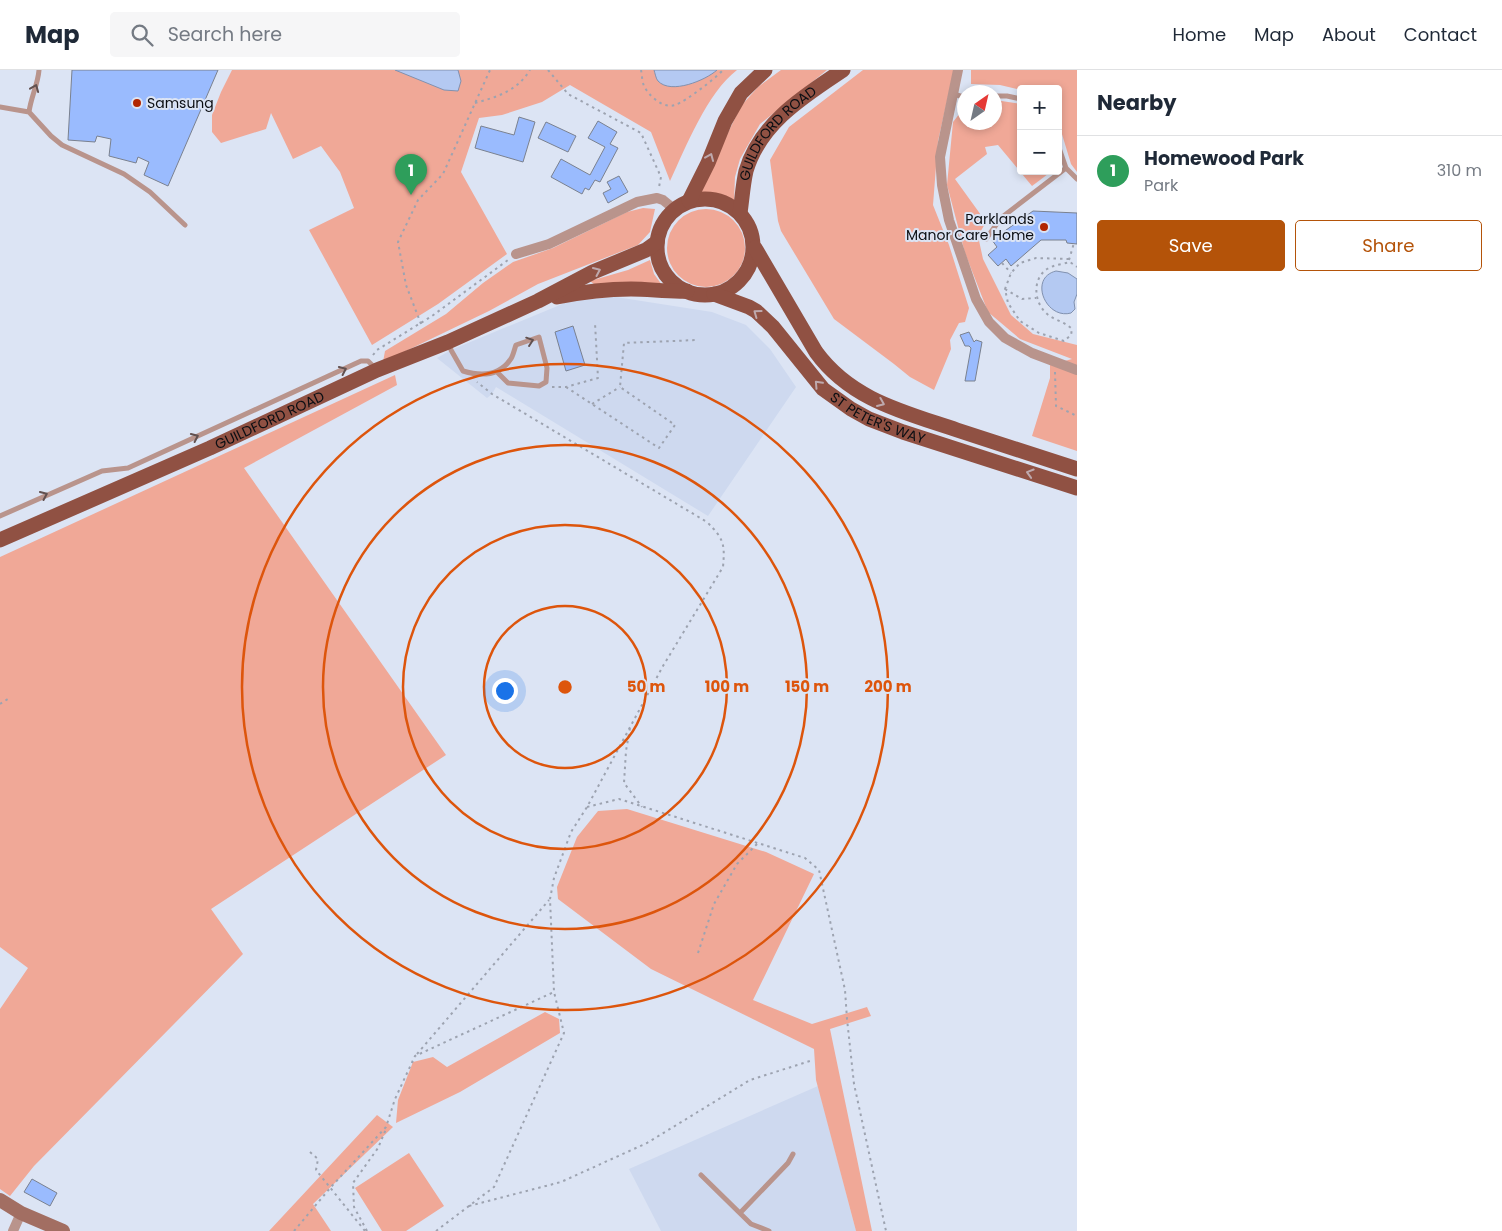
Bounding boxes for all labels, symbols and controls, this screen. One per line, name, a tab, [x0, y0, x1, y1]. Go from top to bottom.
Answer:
search box	[110, 12, 460, 57]
text: Map	[25, 18, 80, 51]
icon: search	[128, 21, 156, 49]
text: Search here	[168, 21, 282, 48]
text: Home	[1172, 22, 1226, 47]
text: Map	[1254, 22, 1294, 47]
text: About	[1322, 22, 1376, 47]
text: Contact	[1404, 22, 1477, 47]
street label: GUILDFORD ROAD	[734, 81, 821, 182]
one-way arrow	[29, 84, 39, 93]
north arrow	[957, 85, 1002, 130]
map controls	[1017, 85, 1062, 175]
button: +	[1017, 85, 1062, 130]
text: Nearby	[1097, 88, 1177, 117]
place label: Samsung	[147, 93, 214, 113]
marker: Samsung	[131, 97, 143, 109]
button: −	[1017, 130, 1062, 175]
text: Homewood Park	[1144, 145, 1304, 172]
one-way arrow	[704, 153, 715, 162]
pin: 1	[395, 154, 427, 195]
text: 1	[1110, 159, 1116, 182]
text: 310 m	[1437, 159, 1482, 182]
text: Park	[1144, 174, 1178, 197]
place label: Parklands Manor Care Home	[906, 209, 1034, 245]
button: Save	[1097, 220, 1285, 271]
button: Share	[1295, 220, 1482, 271]
marker: Parklands Manor Care Home	[1038, 221, 1050, 233]
one-way arrow	[592, 266, 601, 277]
one-way arrow	[753, 310, 763, 319]
one-way arrow	[525, 336, 533, 346]
one-way arrow	[338, 365, 347, 376]
one-way arrow	[815, 380, 824, 389]
street label: GUILDFORD ROAD	[211, 386, 328, 454]
street label: ST PETER'S WAY	[826, 387, 928, 449]
one-way arrow	[876, 397, 885, 408]
one-way arrow	[190, 433, 199, 444]
one-way arrow	[1027, 469, 1035, 479]
one-way arrow	[39, 491, 48, 502]
text: 50 m	[627, 676, 665, 697]
text: 100 m	[705, 676, 749, 697]
text: 150 m	[785, 676, 829, 697]
text: 200 m	[864, 676, 912, 697]
your location	[492, 678, 518, 704]
centre of rings	[556, 678, 574, 696]

